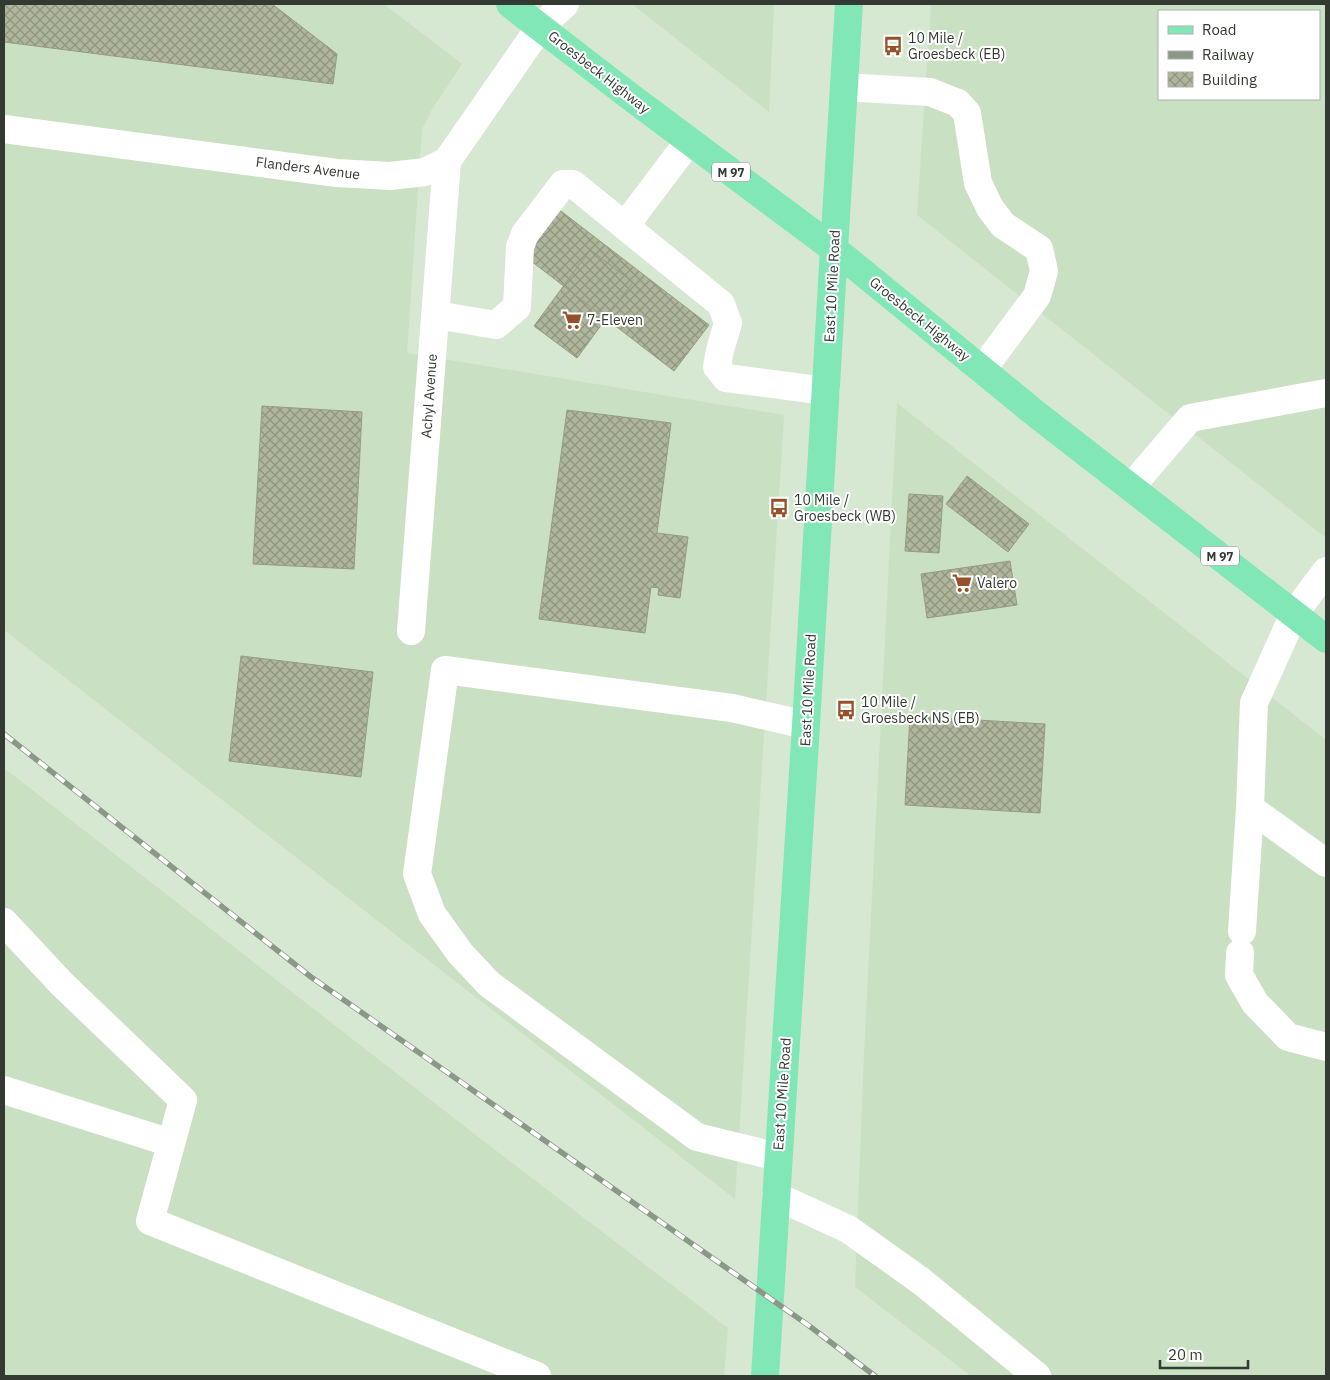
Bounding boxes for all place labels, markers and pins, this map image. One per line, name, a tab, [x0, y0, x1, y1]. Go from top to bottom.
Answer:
place label: 10 Mile / Groesbeck (EB)	[908, 29, 1005, 63]
bus stop icon: 10 Mile / Groesbeck (EB)	[882, 35, 904, 57]
supermarket icon: 7-Eleven	[561, 309, 583, 331]
place label: 7-Eleven	[587, 311, 643, 329]
place label: 10 Mile / Groesbeck (WB)	[794, 491, 896, 525]
bus stop icon: 10 Mile / Groesbeck (WB)	[768, 497, 790, 519]
supermarket icon: Valero	[951, 572, 973, 594]
place label: Valero	[977, 574, 1017, 592]
place label: 10 Mile / Groesbeck NS (EB)	[861, 693, 980, 727]
bus stop icon: 10 Mile / Groesbeck NS (EB)	[835, 699, 857, 721]

